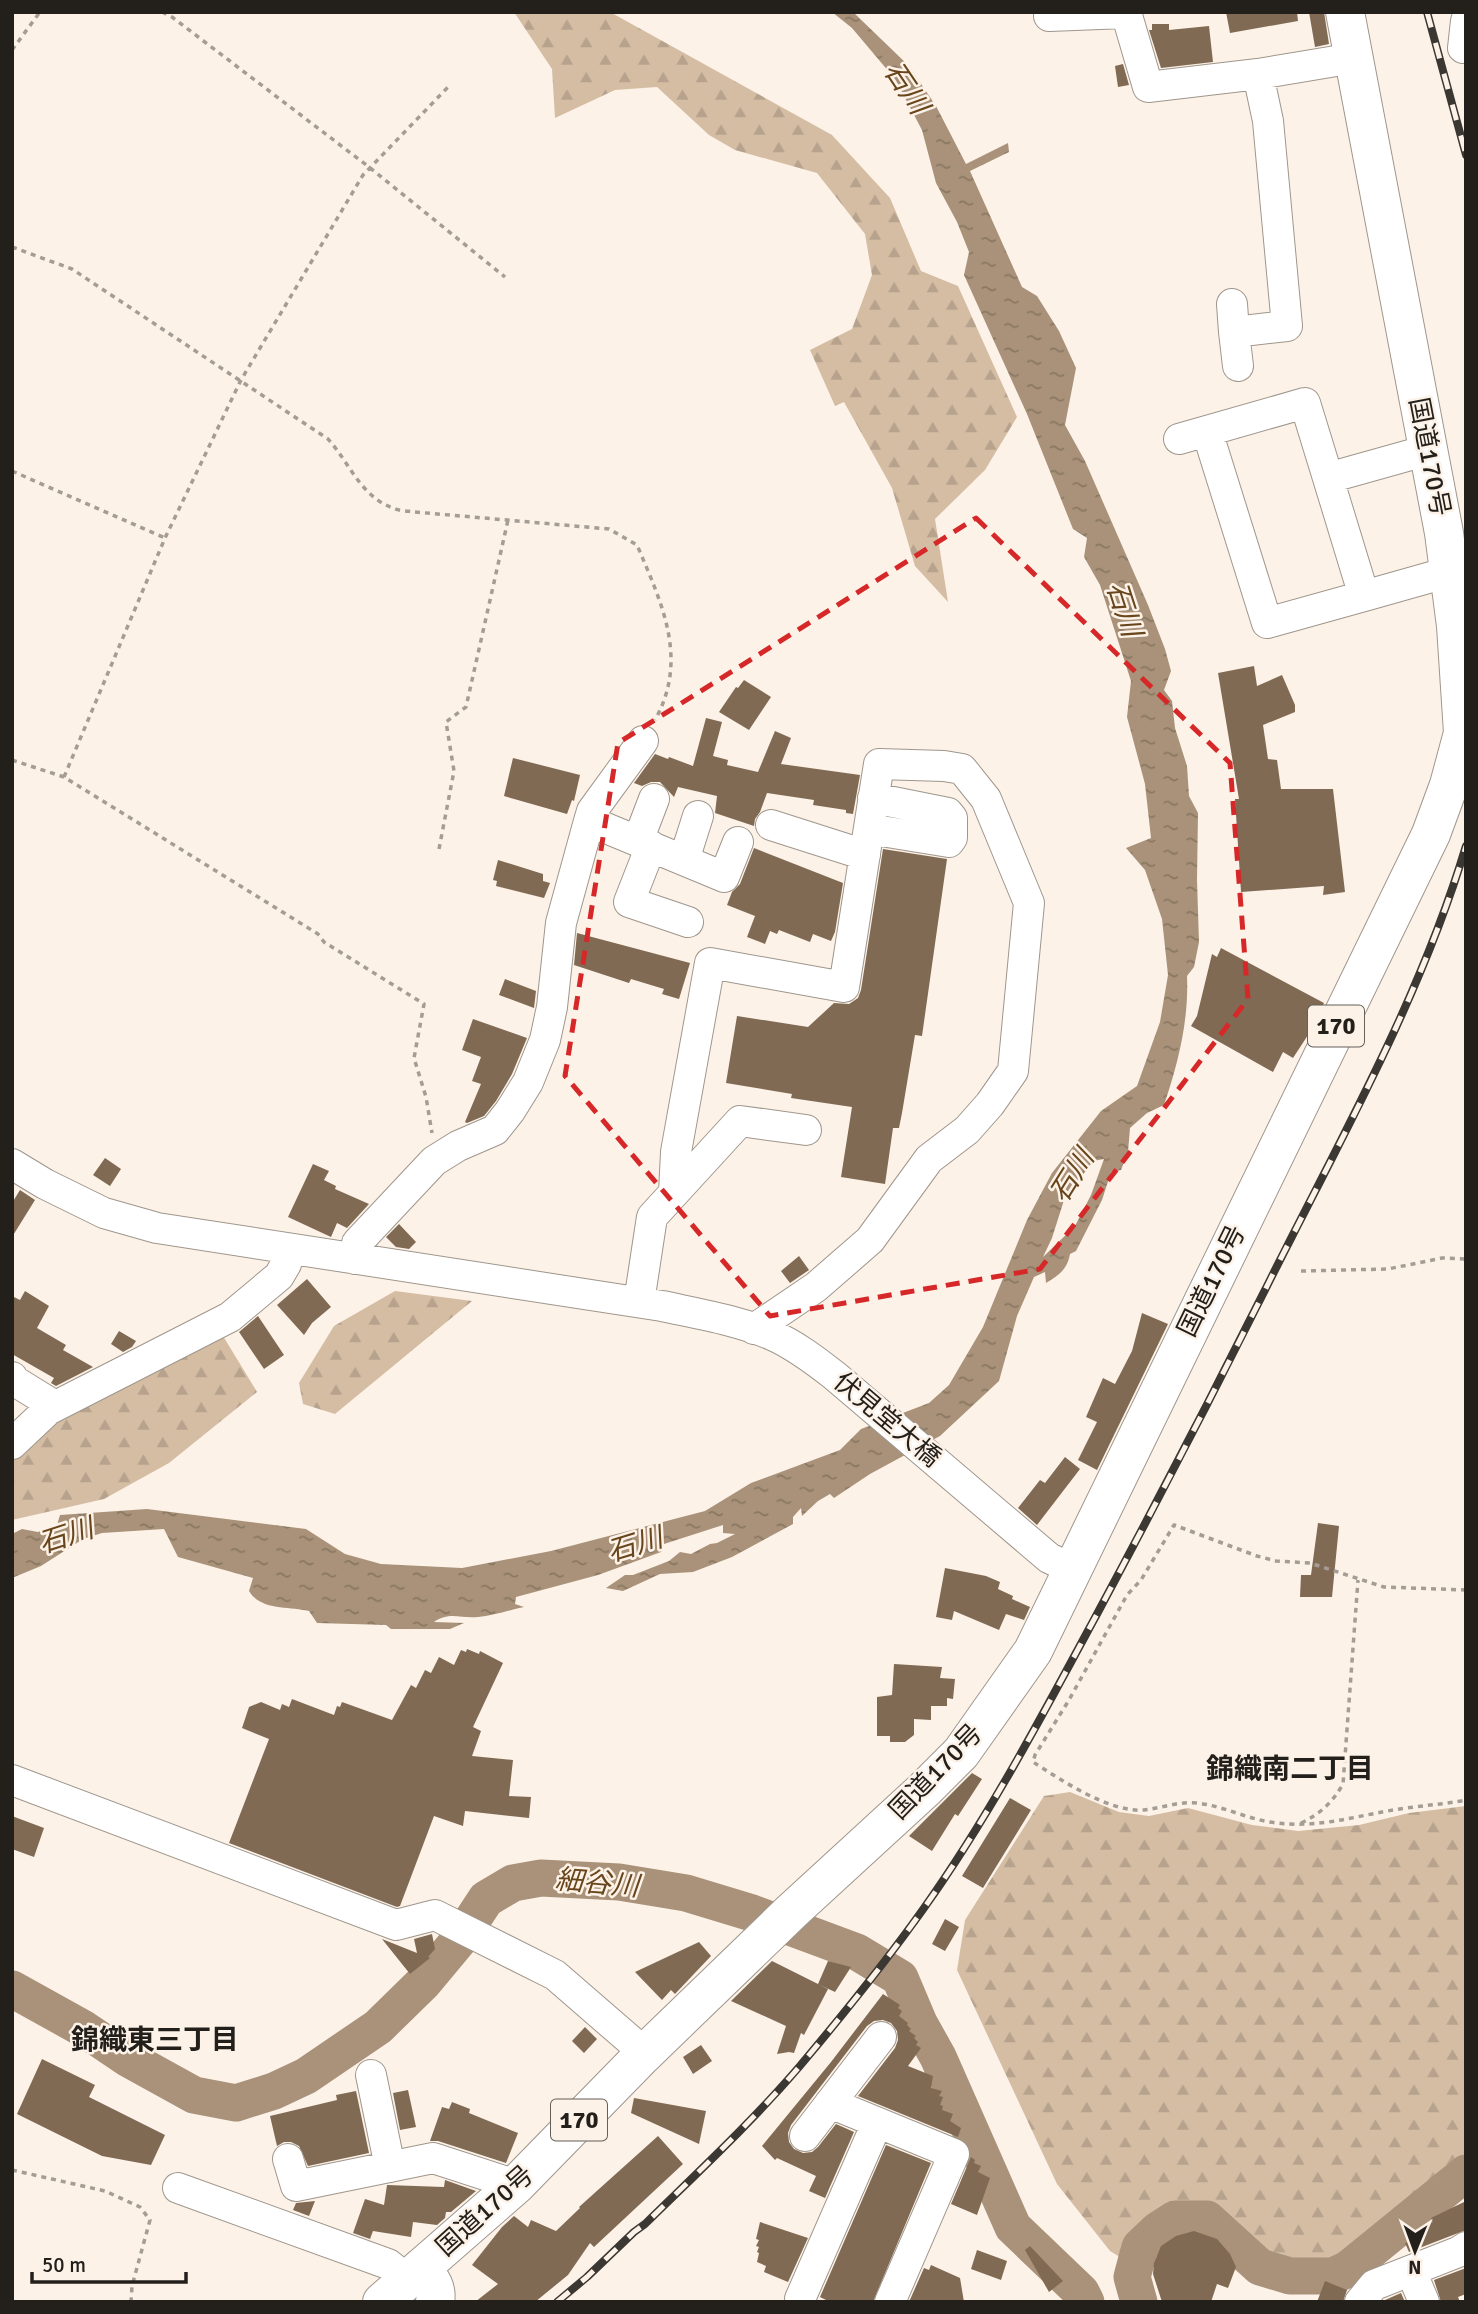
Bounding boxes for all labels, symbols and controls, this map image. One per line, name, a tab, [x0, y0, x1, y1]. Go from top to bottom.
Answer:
water label: 石川	[876, 55, 937, 123]
street label: 国道170号	[1402, 395, 1456, 519]
water label: 石川	[1099, 577, 1150, 644]
road number: 170	[1308, 1006, 1364, 1046]
water label: 石川	[1043, 1141, 1103, 1209]
street label: 国道170号	[1171, 1220, 1253, 1342]
street label: 伏見堂大橋	[827, 1366, 947, 1474]
water label: 石川	[34, 1510, 101, 1561]
water label: 石川	[603, 1520, 670, 1569]
street label: 国道170号	[883, 1718, 989, 1826]
district label: 錦織南二丁目	[1206, 1752, 1374, 1786]
water label: 細谷川	[554, 1862, 643, 1904]
district label: 錦織東三丁目	[71, 2023, 239, 2057]
road number: 170	[551, 2099, 607, 2140]
street label: 国道170号	[430, 2159, 540, 2263]
north arrow	[1380, 2216, 1450, 2286]
scale bar	[32, 2240, 186, 2284]
text: 50 m	[42, 2252, 86, 2278]
text: N	[1408, 2255, 1422, 2279]

